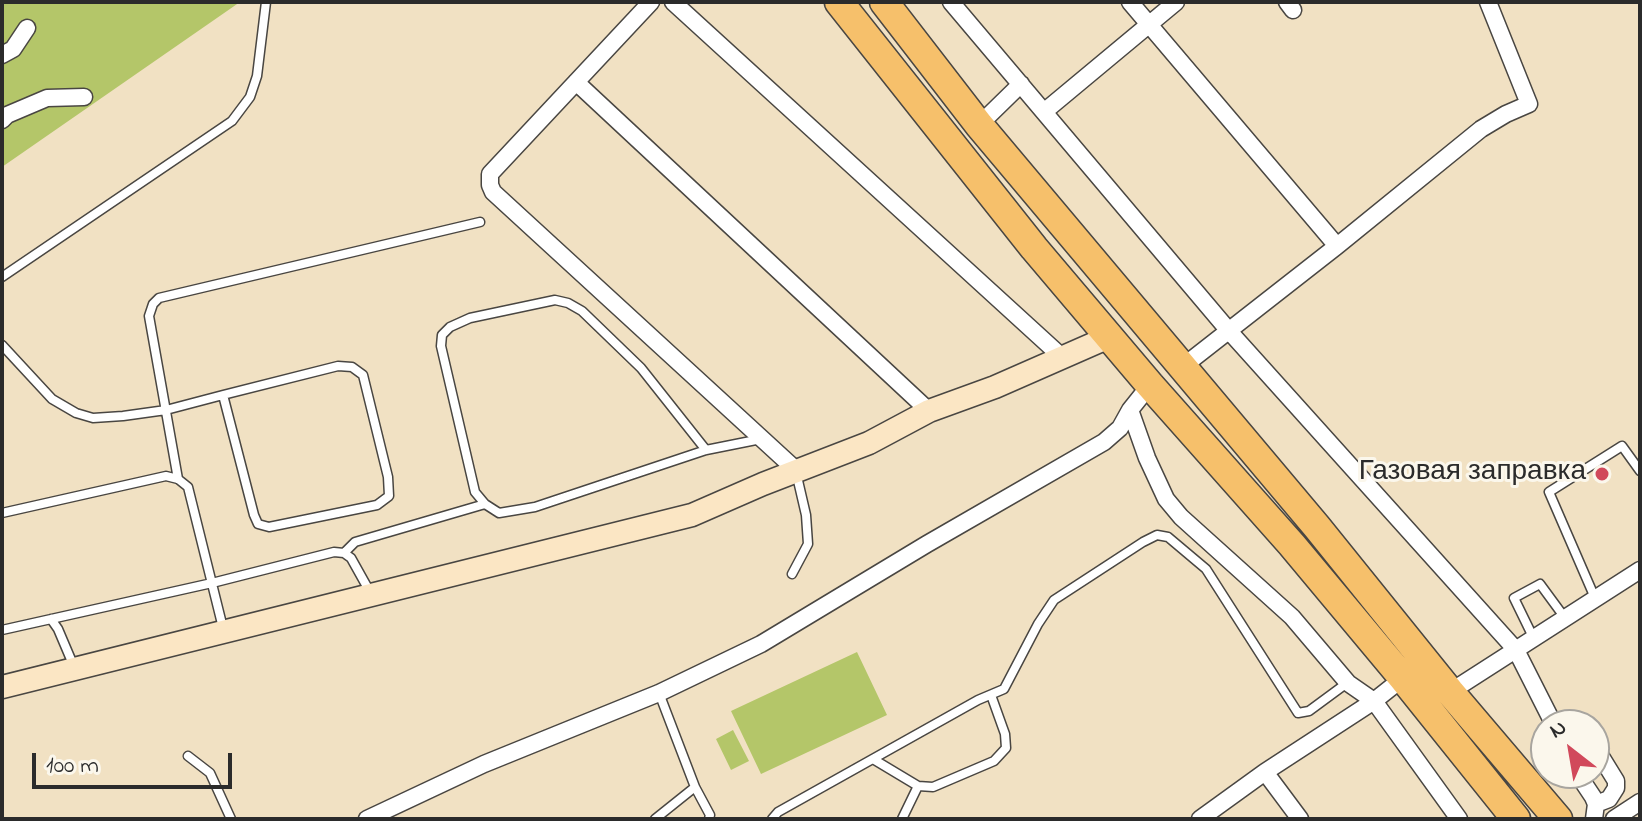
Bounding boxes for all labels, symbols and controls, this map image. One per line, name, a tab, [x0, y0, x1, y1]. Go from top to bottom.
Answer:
place label: Газовая заправка	[1359, 457, 1586, 491]
marker: Газовая заправка	[1593, 465, 1611, 483]
north arrow	[1530, 709, 1610, 789]
text: N	[1544, 713, 1573, 748]
scale bar	[36, 737, 236, 787]
text: 100 m	[46, 749, 99, 784]

